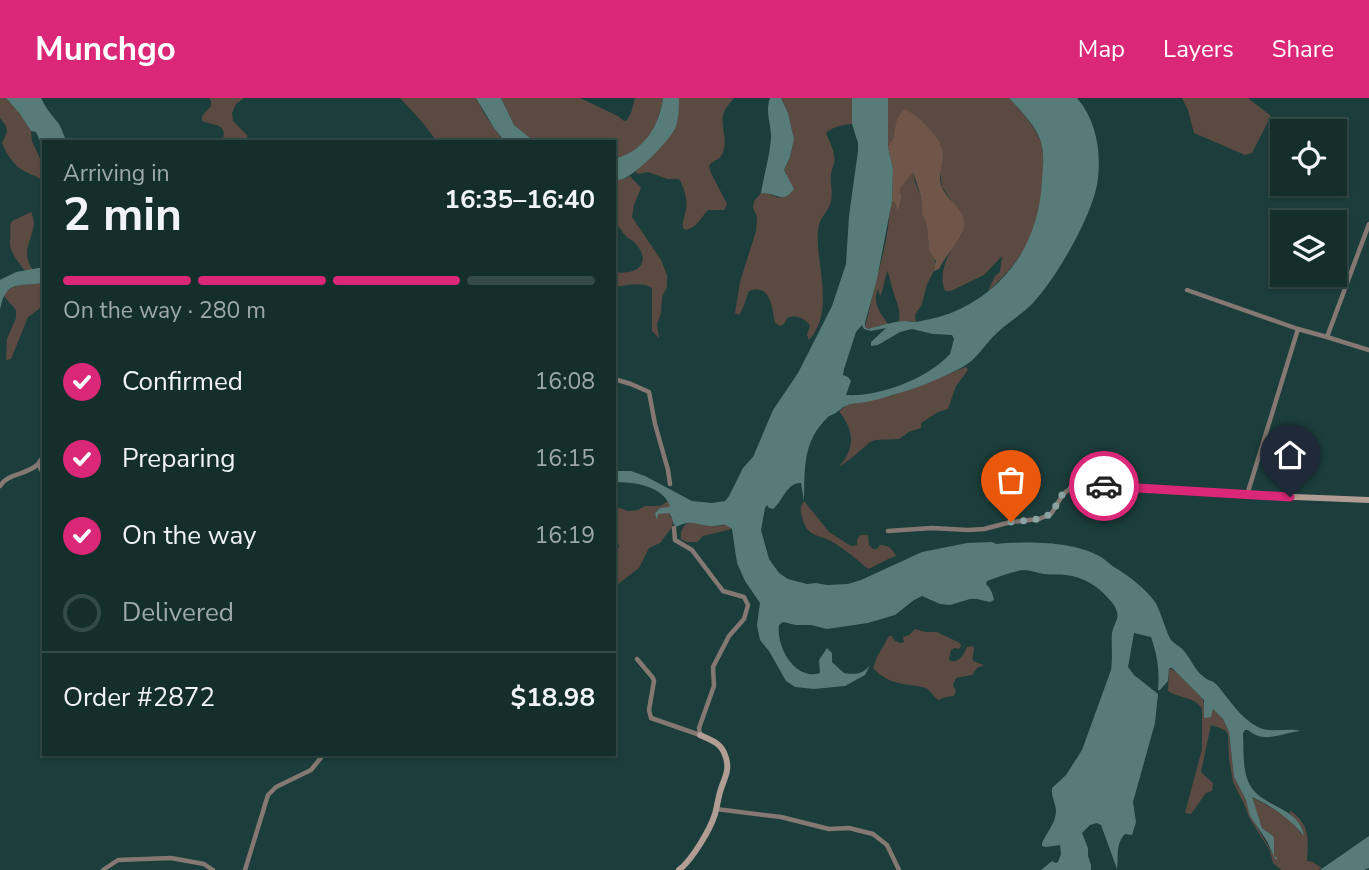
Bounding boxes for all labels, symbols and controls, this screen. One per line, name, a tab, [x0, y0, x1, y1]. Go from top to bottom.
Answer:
text: Munchgo	[35, 27, 176, 72]
text: Map	[1078, 33, 1125, 65]
text: Layers	[1163, 33, 1234, 65]
text: Share	[1272, 33, 1334, 65]
map controls	[1270, 119, 1347, 287]
button: locate	[1270, 119, 1347, 196]
text: Arriving in	[63, 158, 170, 189]
text: 16:35–16:40	[444, 182, 595, 217]
text: 2 min	[63, 183, 182, 246]
button: layers	[1270, 210, 1347, 287]
text: On the way · 280 m	[63, 295, 266, 326]
icon: check	[63, 363, 101, 401]
text: Confirmed	[122, 364, 243, 399]
text: 16:08	[535, 366, 595, 397]
pin	[1260, 425, 1320, 497]
icon: home	[1271, 436, 1309, 474]
icon: check	[63, 440, 101, 478]
text: Preparing	[122, 441, 235, 476]
text: 16:15	[535, 443, 595, 474]
pin	[981, 450, 1041, 522]
courier	[1069, 451, 1139, 521]
icon: bag	[992, 461, 1030, 499]
icon: car	[1085, 467, 1123, 505]
icon: check	[63, 517, 101, 555]
text: On the way	[122, 518, 256, 553]
text: 16:19	[535, 520, 595, 551]
text: Delivered	[122, 595, 234, 630]
text: Order #2872	[63, 680, 215, 715]
text: $18.98	[511, 680, 595, 715]

